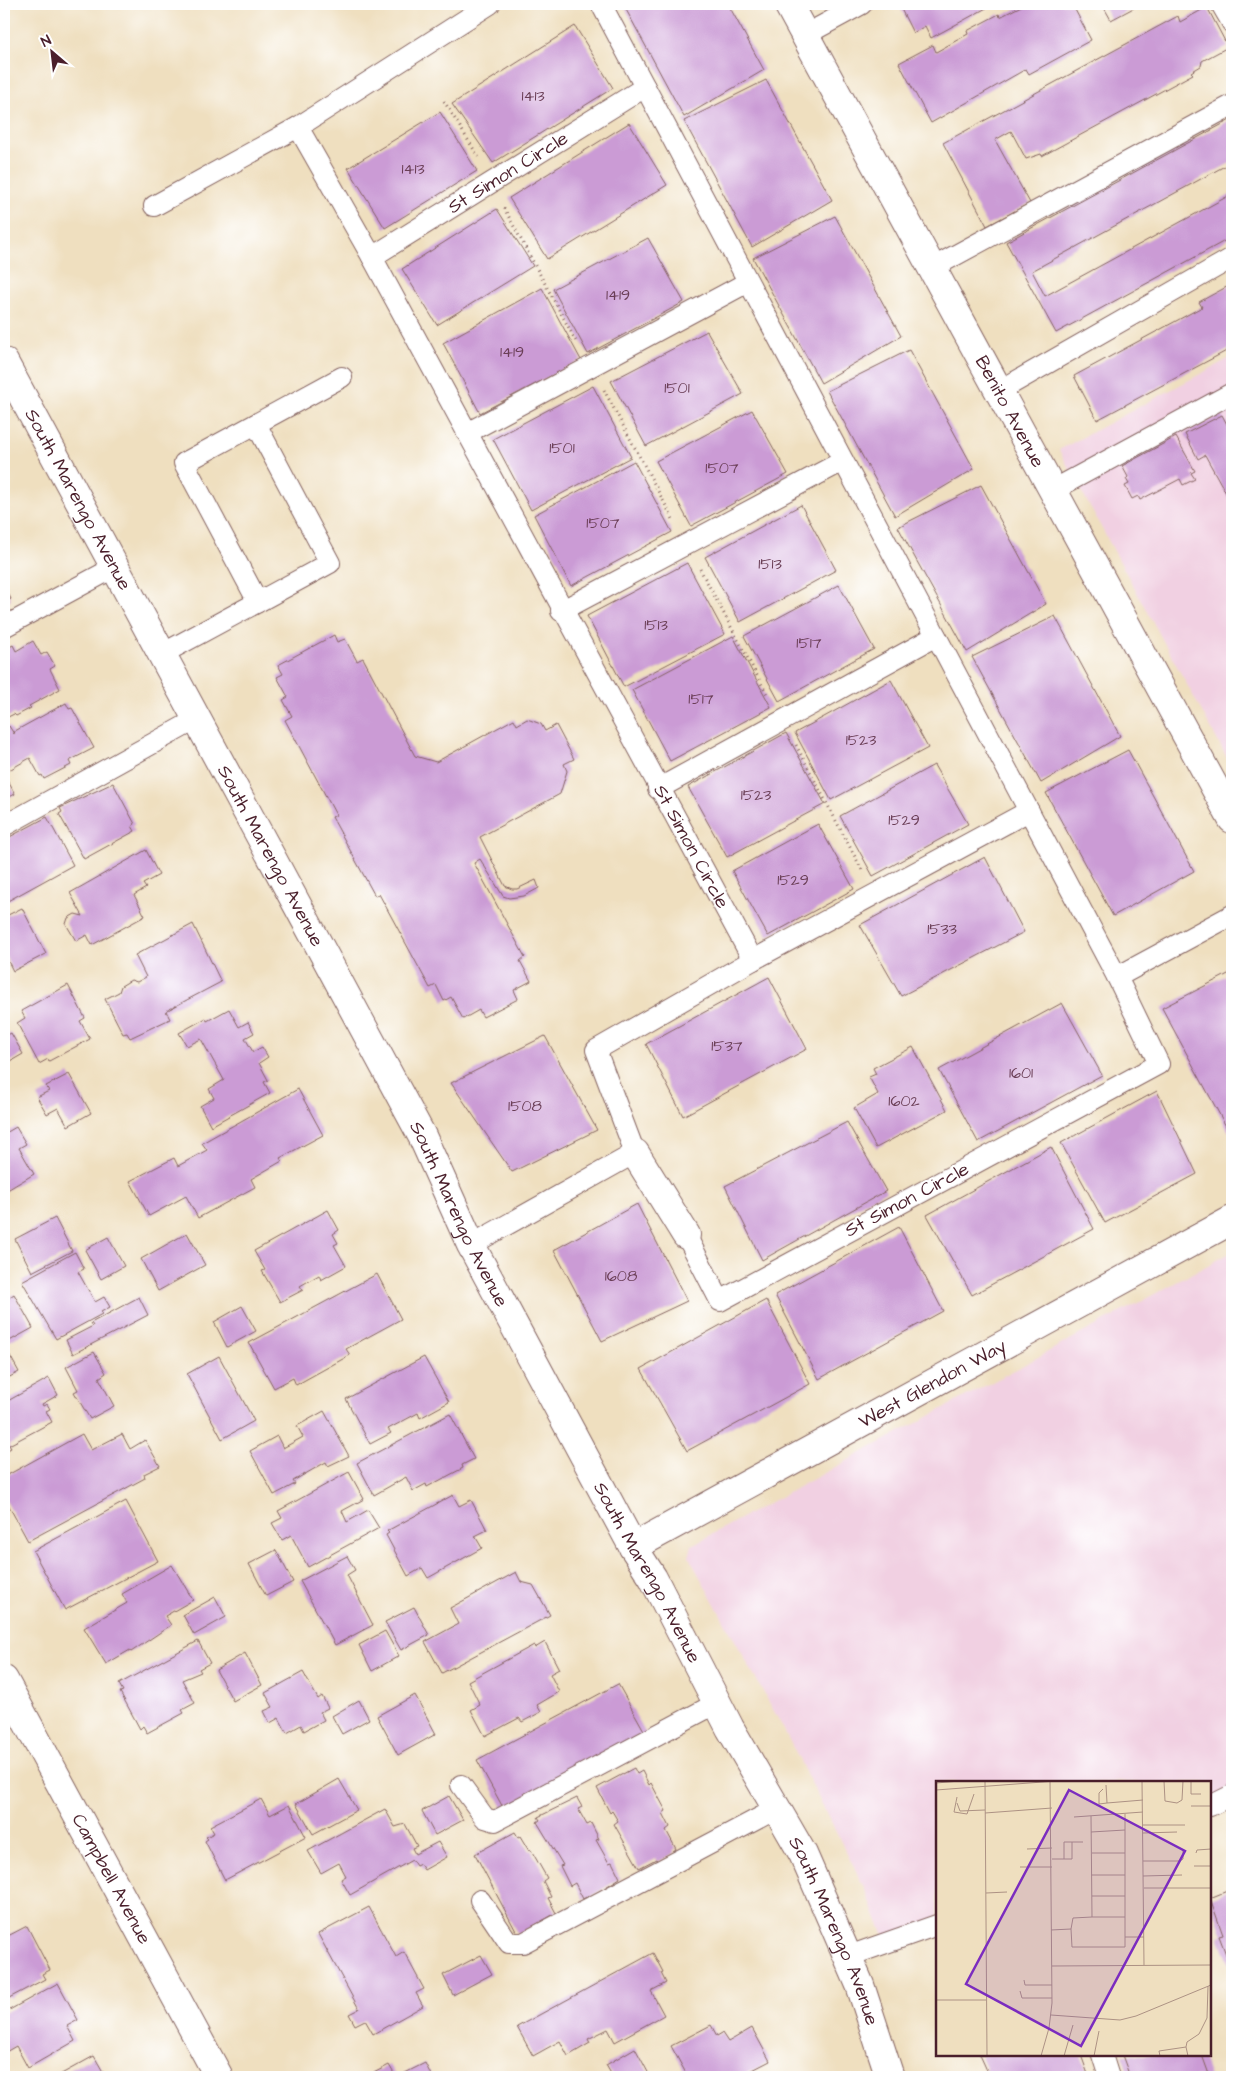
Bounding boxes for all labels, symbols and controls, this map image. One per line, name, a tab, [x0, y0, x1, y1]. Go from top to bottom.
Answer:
north arrow	[28, 28, 78, 78]
text: N	[38, 30, 55, 52]
house number: 1413	[521, 85, 545, 107]
street label: St Simon Circle	[442, 125, 573, 220]
house number: 1413	[401, 158, 425, 180]
house number: 1419	[606, 284, 630, 306]
house number: 1419	[500, 341, 524, 363]
street label: Benito Avenue	[968, 351, 1051, 472]
house number: 1501	[664, 377, 690, 399]
street label: South Marengo Avenue	[18, 404, 138, 595]
house number: 1501	[549, 437, 575, 459]
house number: 1507	[705, 457, 739, 479]
house number: 1507	[586, 512, 620, 534]
house number: 1513	[758, 553, 782, 575]
house number: 1513	[644, 614, 668, 636]
house number: 1517	[796, 632, 822, 654]
house number: 1517	[688, 688, 714, 710]
house number: 1523	[846, 729, 876, 751]
street label: South Marengo Avenue	[211, 760, 331, 951]
street label: St Simon Circle	[647, 780, 736, 913]
house number: 1523	[741, 784, 771, 806]
house number: 1529	[888, 809, 920, 831]
house number: 1529	[777, 869, 809, 891]
house number: 1533	[927, 918, 957, 940]
house number: 1537	[711, 1035, 743, 1057]
house number: 1601	[1009, 1062, 1033, 1084]
house number: 1602	[888, 1090, 920, 1112]
house number: 1508	[508, 1095, 542, 1117]
street label: South Marengo Avenue	[403, 1116, 515, 1312]
street label: St Simon Circle	[840, 1156, 974, 1244]
house number: 1608	[605, 1265, 637, 1287]
street label: West Glendon Way	[854, 1332, 1012, 1435]
street label: South Marengo Avenue	[587, 1477, 708, 1667]
inset map	[936, 1781, 1211, 2056]
street label: Campbell Avenue	[65, 1809, 158, 1949]
street label: South Marengo Avenue	[782, 1831, 886, 2029]

